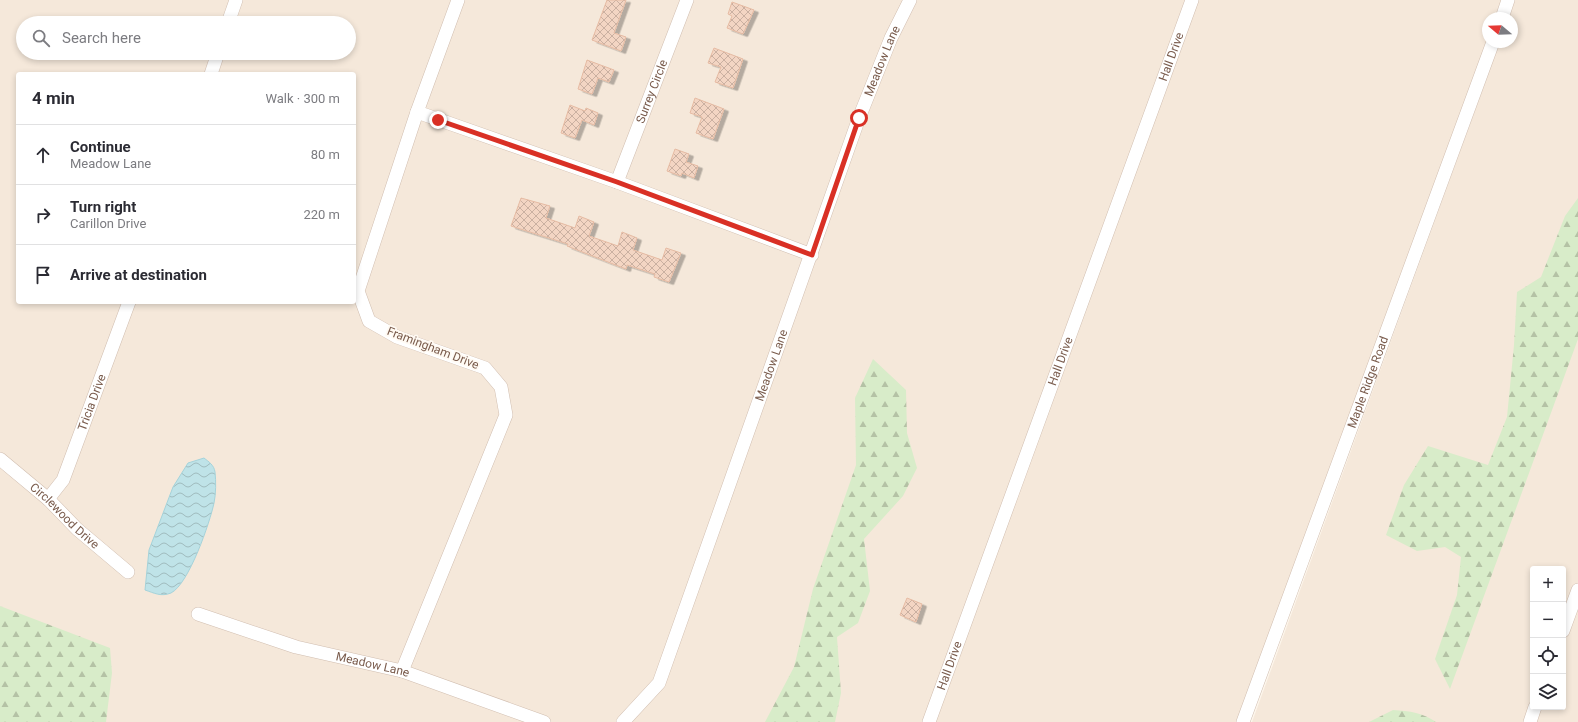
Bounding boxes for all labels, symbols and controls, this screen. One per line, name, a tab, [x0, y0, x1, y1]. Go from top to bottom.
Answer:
north arrow	[1482, 12, 1518, 48]
search box	[16, 16, 356, 60]
street label: Meadow Lane	[861, 23, 903, 98]
icon: search	[30, 27, 52, 49]
text: Search here	[62, 29, 141, 47]
street label: Hall Drive	[1156, 30, 1187, 83]
street label: Surrey Circle	[633, 58, 670, 125]
text: 4 min	[32, 88, 75, 108]
text: Walk · 300 m	[265, 91, 340, 106]
route start	[850, 109, 868, 127]
route end	[429, 111, 447, 129]
text: Continue	[70, 138, 131, 156]
icon: ahead	[32, 144, 54, 166]
text: 80 m	[311, 147, 340, 162]
text: Meadow Lane	[70, 156, 151, 171]
text: Turn right	[70, 198, 136, 216]
icon: right	[32, 204, 54, 226]
text: 220 m	[303, 207, 340, 222]
text: Carillon Drive	[70, 216, 146, 231]
icon: arrive	[32, 264, 54, 286]
text: Arrive at destination	[70, 266, 207, 284]
street label: Framingham Drive	[385, 324, 481, 372]
street label: Meadow Lane	[752, 328, 791, 403]
street label: Maple Ridge Road	[1345, 334, 1391, 430]
street label: Hall Drive	[1045, 335, 1076, 388]
street label: Tricia Drive	[75, 372, 109, 433]
street label: Circlewood Drive	[27, 480, 102, 552]
map controls	[1530, 566, 1566, 710]
button: +	[1530, 566, 1566, 602]
button: −	[1530, 602, 1566, 638]
button: locate	[1530, 638, 1566, 674]
street label: Hall Drive	[934, 639, 965, 692]
street label: Meadow Lane	[335, 649, 411, 680]
button: layers	[1530, 674, 1566, 710]

